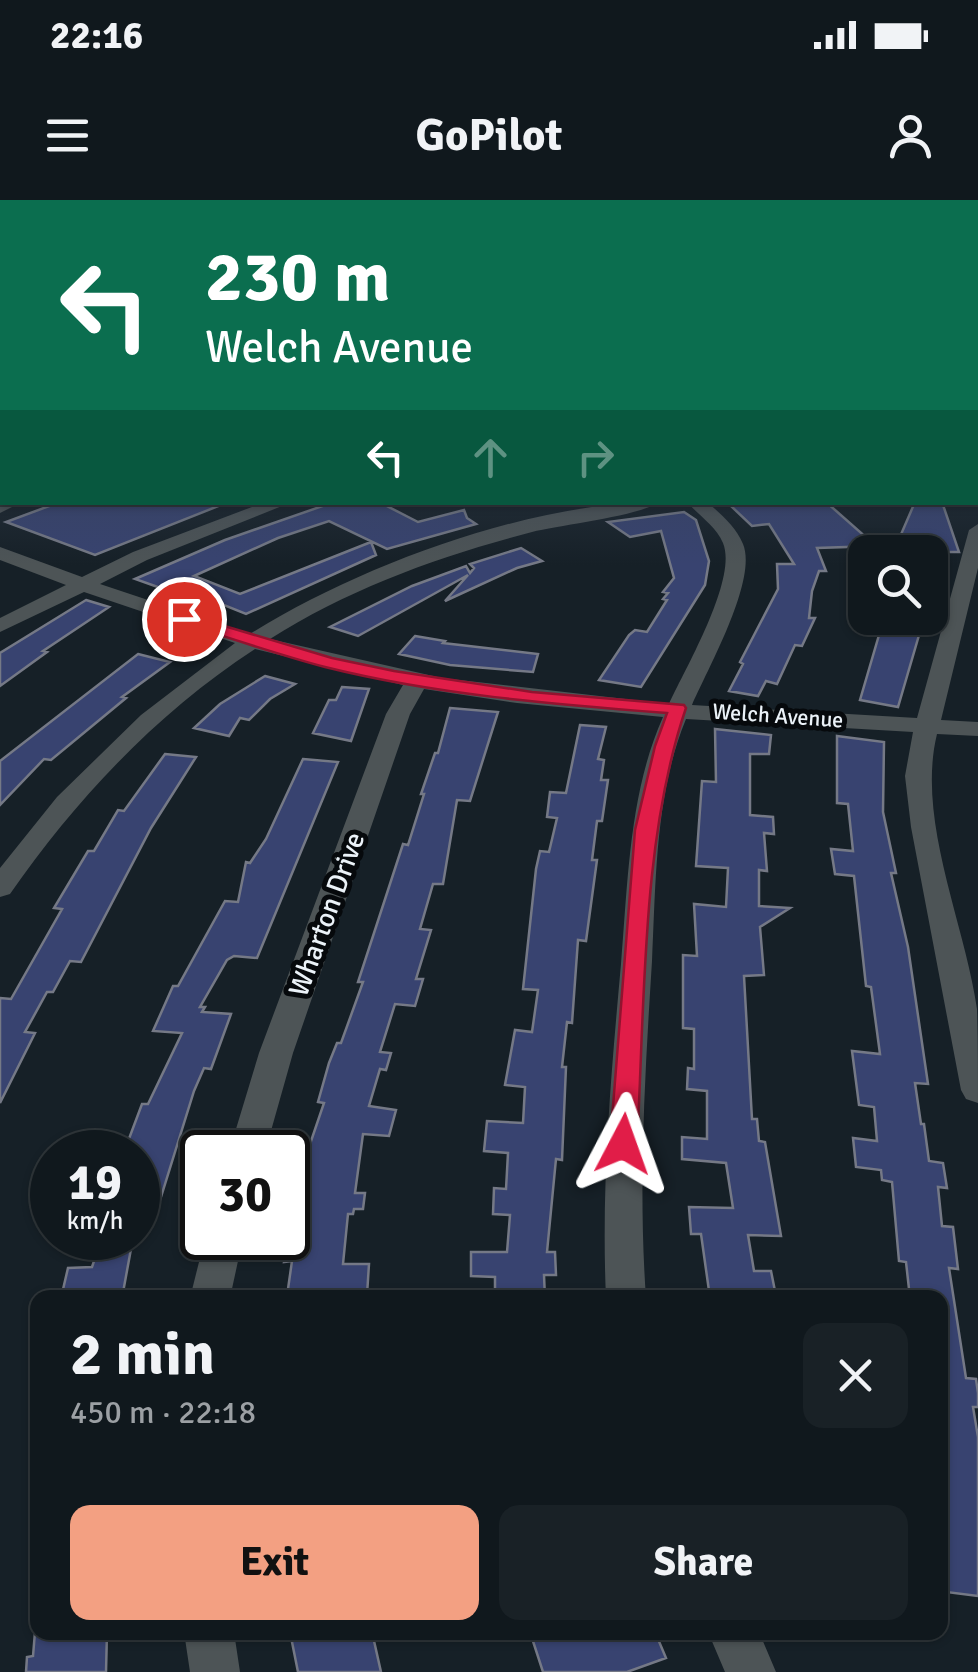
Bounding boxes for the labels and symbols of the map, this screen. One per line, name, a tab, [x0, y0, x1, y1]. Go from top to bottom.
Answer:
pin	[142, 577, 227, 662]
street label: Welch Avenue	[712, 697, 844, 734]
street label: Wharton Drive	[282, 828, 372, 1001]
position arrow	[571, 1092, 675, 1196]
speed limit sign: 30	[180, 1130, 310, 1260]

